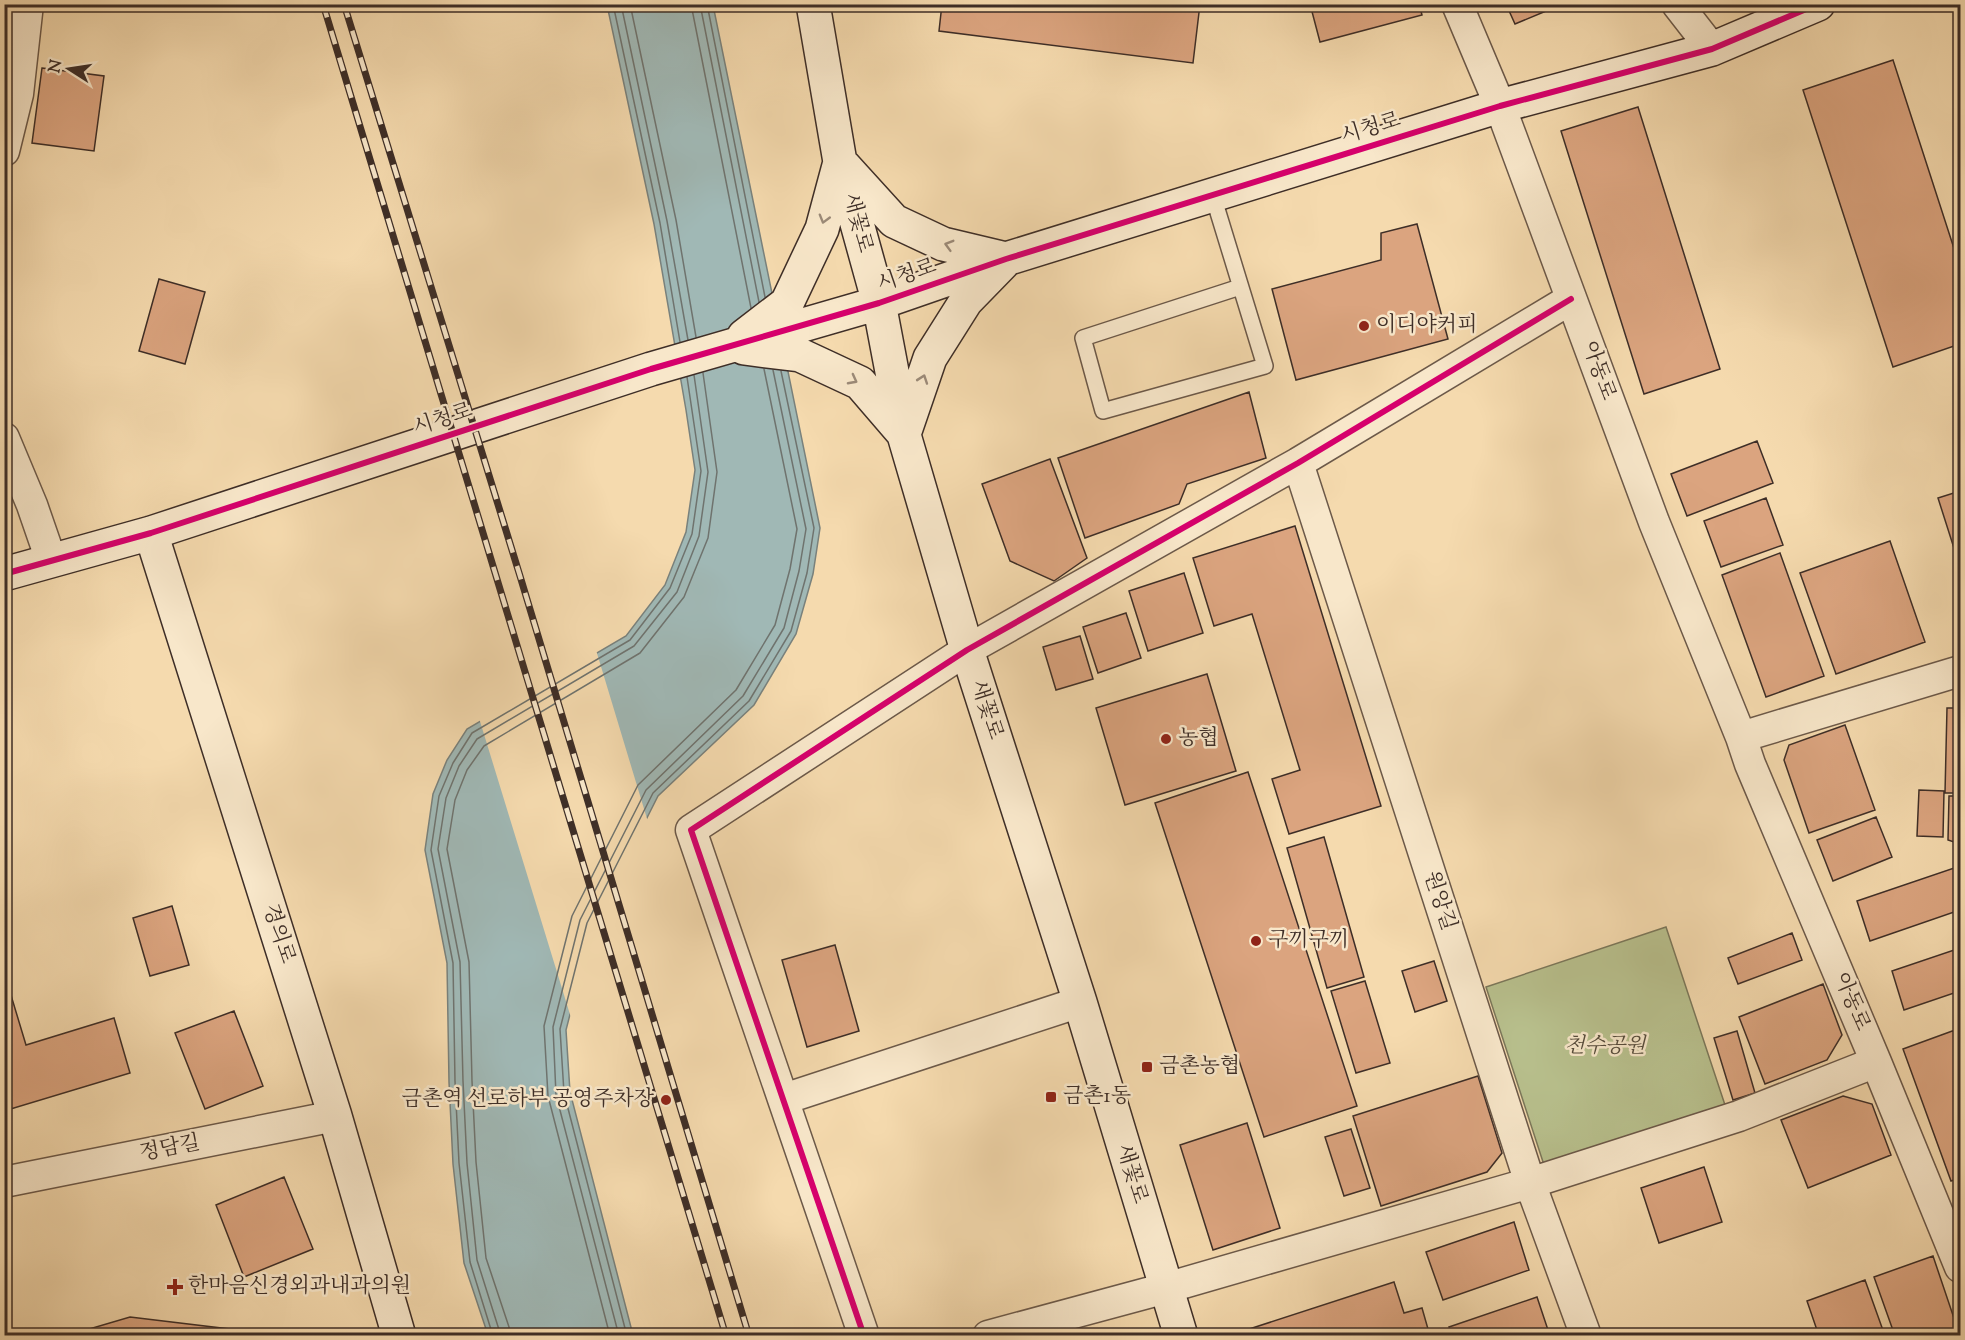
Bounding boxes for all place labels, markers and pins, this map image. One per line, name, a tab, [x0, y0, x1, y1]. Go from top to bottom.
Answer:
place label: 이디야커피	[1376, 311, 1477, 341]
marker: 이디야커피	[1357, 319, 1371, 333]
place label: 농협	[1178, 724, 1219, 754]
marker: 농협	[1159, 732, 1173, 746]
place label: 구끼구끼	[1268, 926, 1349, 956]
marker: 구끼구끼	[1249, 934, 1263, 948]
place label: 금촌농협	[1159, 1052, 1240, 1082]
marker: 금촌농협	[1140, 1060, 1154, 1074]
place label: 금촌1동	[1063, 1082, 1131, 1112]
place label: 금촌역 선로하부 공영주차장	[402, 1085, 655, 1115]
marker: 금촌1동	[1044, 1090, 1058, 1104]
marker: 금촌역 선로하부 공영주차장	[659, 1093, 673, 1107]
place label: 한마음신경외과내과의원	[188, 1272, 411, 1302]
marker: 한마음신경외과내과의원	[166, 1278, 184, 1296]

